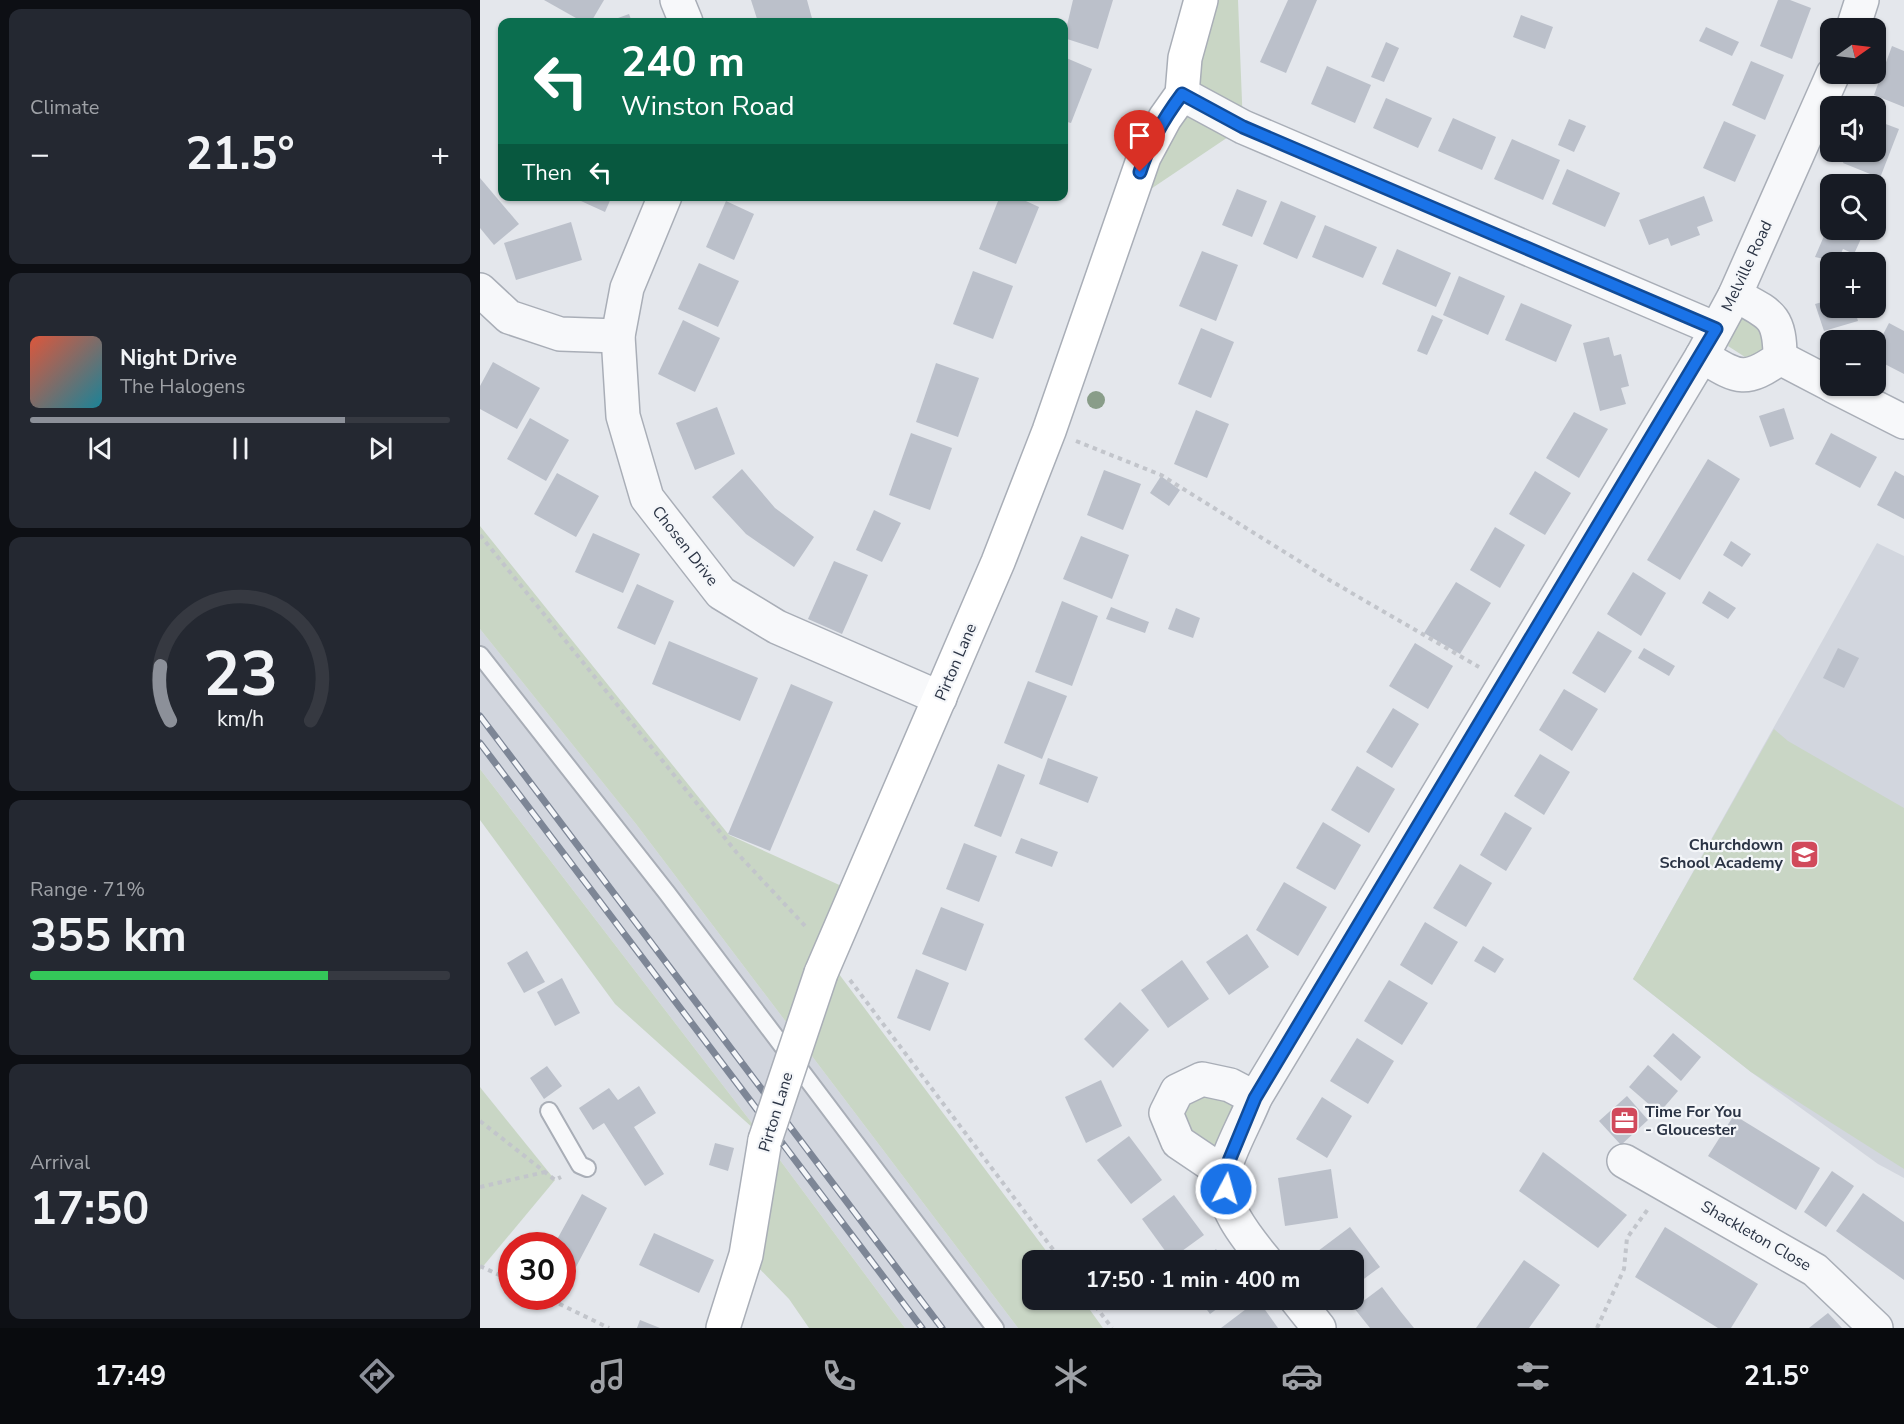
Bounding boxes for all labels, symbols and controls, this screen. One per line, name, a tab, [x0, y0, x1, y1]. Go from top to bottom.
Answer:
north arrow	[1820, 18, 1886, 84]
map controls	[1820, 18, 1886, 396]
text: 240 m	[621, 34, 745, 91]
icon: left	[522, 42, 600, 120]
text: Winston Road	[621, 88, 795, 125]
text: Climate	[30, 94, 99, 121]
button: sound	[1820, 96, 1886, 162]
pin	[1114, 110, 1165, 172]
icon: arrive	[1123, 119, 1156, 152]
text: 21.5°	[185, 124, 295, 185]
text: −	[30, 132, 50, 177]
text: +	[430, 132, 450, 177]
icon: left	[584, 156, 617, 189]
text: Then	[522, 158, 572, 188]
button: search	[1820, 174, 1886, 240]
street label: Melville Road	[1716, 217, 1778, 315]
button: +	[1820, 252, 1886, 318]
button: −	[1820, 330, 1886, 396]
text: Night Drive	[120, 343, 237, 373]
text: The Halogens	[120, 373, 245, 400]
icon: previous	[84, 432, 117, 465]
icon: pause	[224, 432, 257, 465]
icon: next	[364, 432, 397, 465]
street label: Chosen Drive	[647, 501, 723, 591]
street label: Pirton Lane	[930, 620, 982, 704]
text: 23	[203, 632, 277, 717]
text: km/h	[216, 704, 264, 734]
place label: Churchdown School Academy	[1659, 834, 1784, 874]
school or university icon: Churchdown School Academy	[1788, 838, 1820, 870]
text: Range · 71%	[30, 876, 145, 903]
text: 355 km	[30, 906, 187, 967]
street label: Pirton Lane	[753, 1069, 799, 1155]
place label: Time For You - Gloucester	[1645, 1101, 1742, 1141]
office icon: Time For You - Gloucester	[1608, 1105, 1640, 1137]
text: Arrival	[30, 1149, 90, 1176]
position arrow	[1194, 1157, 1258, 1221]
text: 17:50	[30, 1179, 149, 1240]
street label: Shackleton Close	[1697, 1195, 1815, 1277]
speed limit sign: 30	[498, 1232, 576, 1310]
text: 17:50 · 1 min · 400 m	[1086, 1265, 1300, 1295]
icon: directions	[356, 1355, 398, 1397]
icon: music	[587, 1355, 629, 1397]
icon: phone	[818, 1355, 860, 1397]
icon: climate	[1050, 1355, 1092, 1397]
icon: car	[1281, 1355, 1323, 1397]
icon: filters	[1512, 1355, 1554, 1397]
text: 17:49	[95, 1358, 166, 1395]
text: 21.5°	[1744, 1358, 1809, 1395]

